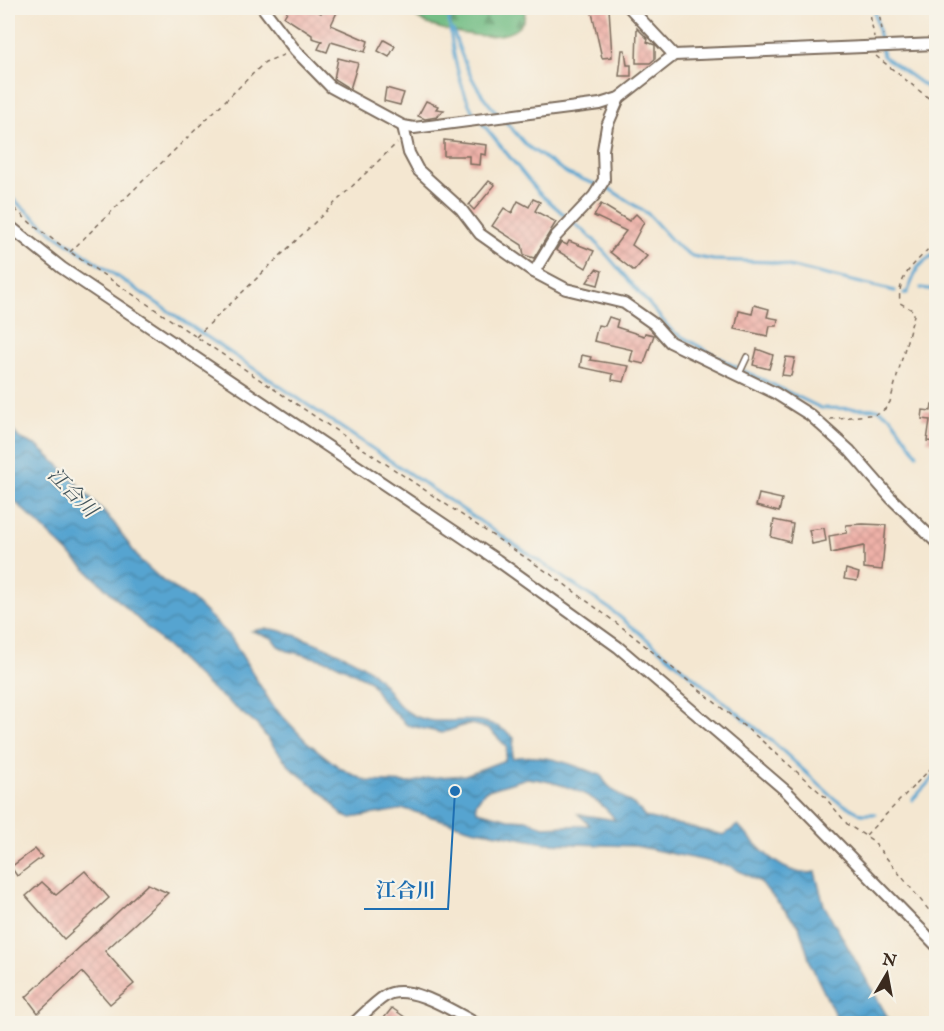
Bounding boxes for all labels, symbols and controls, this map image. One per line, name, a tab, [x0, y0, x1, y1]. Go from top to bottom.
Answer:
water label: 江合川	[42, 463, 103, 525]
callout: 江合川	[364, 871, 448, 909]
text: 江合川	[376, 879, 436, 904]
north arrow	[857, 944, 917, 1004]
text: N	[880, 950, 898, 972]

